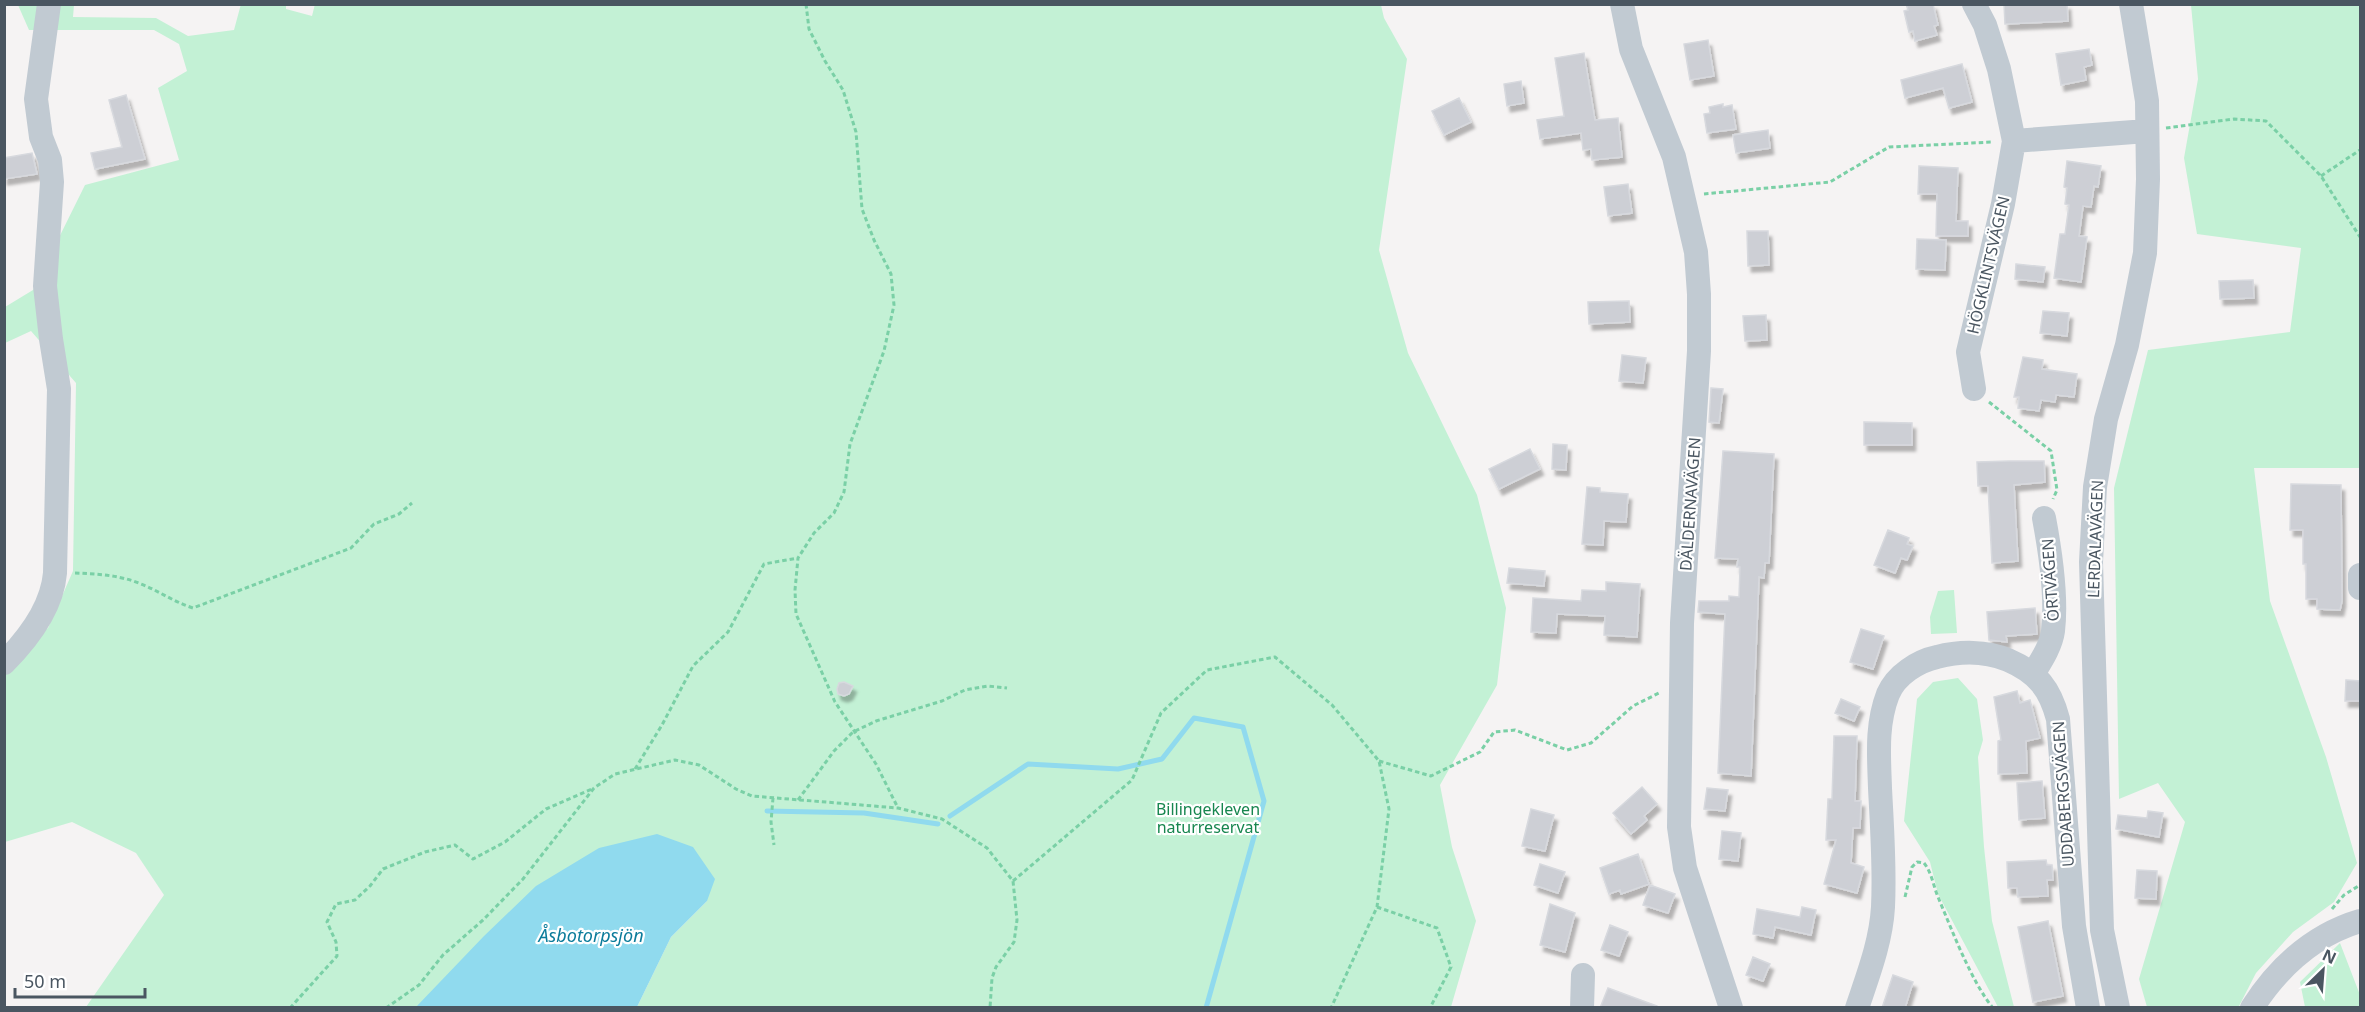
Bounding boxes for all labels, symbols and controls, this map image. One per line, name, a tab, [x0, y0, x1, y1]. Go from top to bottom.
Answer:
street label: HÖGKLINTSVÄGEN	[1961, 194, 2015, 336]
street label: DÄLDERNAVÄGEN	[1674, 436, 1706, 572]
street label: LERDALAVÄGEN	[2082, 479, 2108, 599]
street label: ÖRTVÄGEN	[2036, 538, 2064, 622]
street label: UDDABERGSVÄGEN	[2047, 720, 2079, 868]
park label: Billingekleven naturreservat	[1156, 798, 1260, 838]
water label: Åsbotorpsjön	[536, 923, 644, 947]
north arrow	[2293, 940, 2353, 1000]
text: N	[2319, 944, 2340, 969]
scale bar	[15, 961, 146, 999]
text: 50 m	[24, 969, 66, 993]

